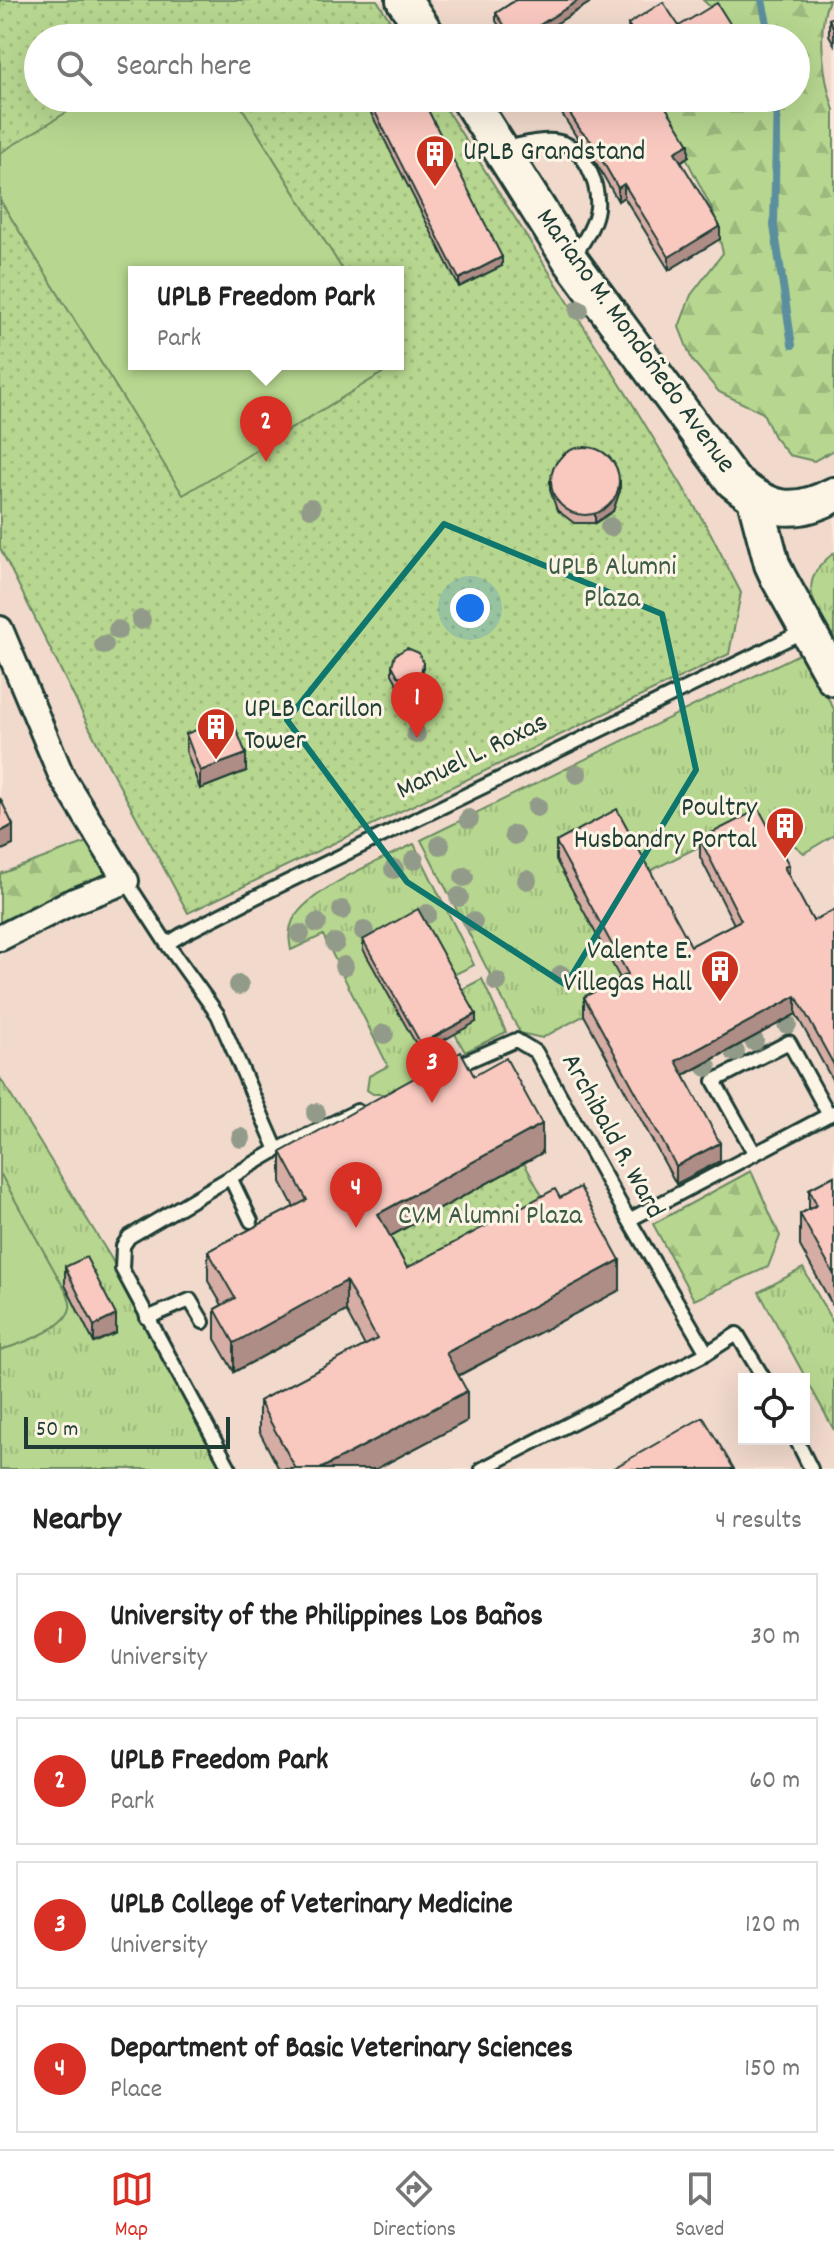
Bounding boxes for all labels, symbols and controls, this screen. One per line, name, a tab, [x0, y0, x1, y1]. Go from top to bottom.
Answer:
search box	[24, 24, 810, 112]
icon: search	[52, 46, 96, 90]
text: Search here	[116, 47, 252, 90]
building icon: UPLB Grandstand	[414, 133, 456, 188]
place label: UPLB Grandstand	[463, 134, 645, 174]
street label: Mariano M. Mondoñedo Avenue	[524, 201, 744, 483]
popup	[128, 266, 404, 370]
text: UPLB Freedom Park	[157, 278, 375, 321]
text: Park	[157, 321, 201, 358]
pin: 2	[240, 396, 292, 462]
park label: UPLB Alumni Plaza	[548, 549, 676, 621]
your location	[450, 588, 490, 628]
pin: 1	[391, 672, 443, 738]
place label: UPLB Carillon Tower	[244, 691, 383, 763]
street label: Manuel L. Roxas	[391, 704, 555, 812]
building icon: UPLB Carillon Tower	[195, 706, 237, 761]
place label: Poultry Husbandry Portal	[574, 790, 758, 862]
building icon: Poultry Husbandry Portal	[764, 805, 806, 860]
place label: Valente E. Villegas Hall	[563, 933, 692, 1005]
building icon: Valente E. Villegas Hall	[699, 948, 741, 1003]
pin: 3	[406, 1037, 458, 1103]
street label: Archibald R. Ward	[549, 1047, 673, 1227]
pin: 4	[330, 1162, 382, 1228]
park label: CVM Alumni Plaza	[398, 1198, 583, 1238]
map controls	[738, 1373, 810, 1445]
button: locate	[738, 1373, 810, 1445]
scale bar	[24, 1413, 230, 1449]
text: 50 m	[36, 1415, 78, 1446]
text: Nearby	[32, 1497, 121, 1546]
text: 4 results	[715, 1503, 802, 1540]
text: University of the Philippines Los Baños	[110, 1597, 543, 1640]
text: 1	[57, 1619, 63, 1656]
text: 30 m	[750, 1619, 800, 1656]
text: University	[110, 1640, 207, 1677]
text: UPLB Freedom Park	[110, 1741, 328, 1784]
text: 2	[54, 1763, 66, 1800]
text: 60 m	[749, 1763, 800, 1800]
text: Park	[110, 1784, 154, 1821]
text: UPLB College of Veterinary Medicine	[110, 1885, 513, 1928]
text: 3	[54, 1907, 66, 1944]
text: 120 m	[745, 1907, 800, 1944]
text: University	[110, 1928, 207, 1965]
text: Department of Basic Veterinary Sciences	[110, 2029, 573, 2072]
text: 4	[55, 2051, 65, 2088]
text: 150 m	[744, 2051, 800, 2088]
text: Place	[110, 2072, 162, 2109]
tab: Map	[110, 2167, 154, 2246]
tab: Directions	[373, 2167, 456, 2246]
tab: Saved	[675, 2167, 724, 2246]

